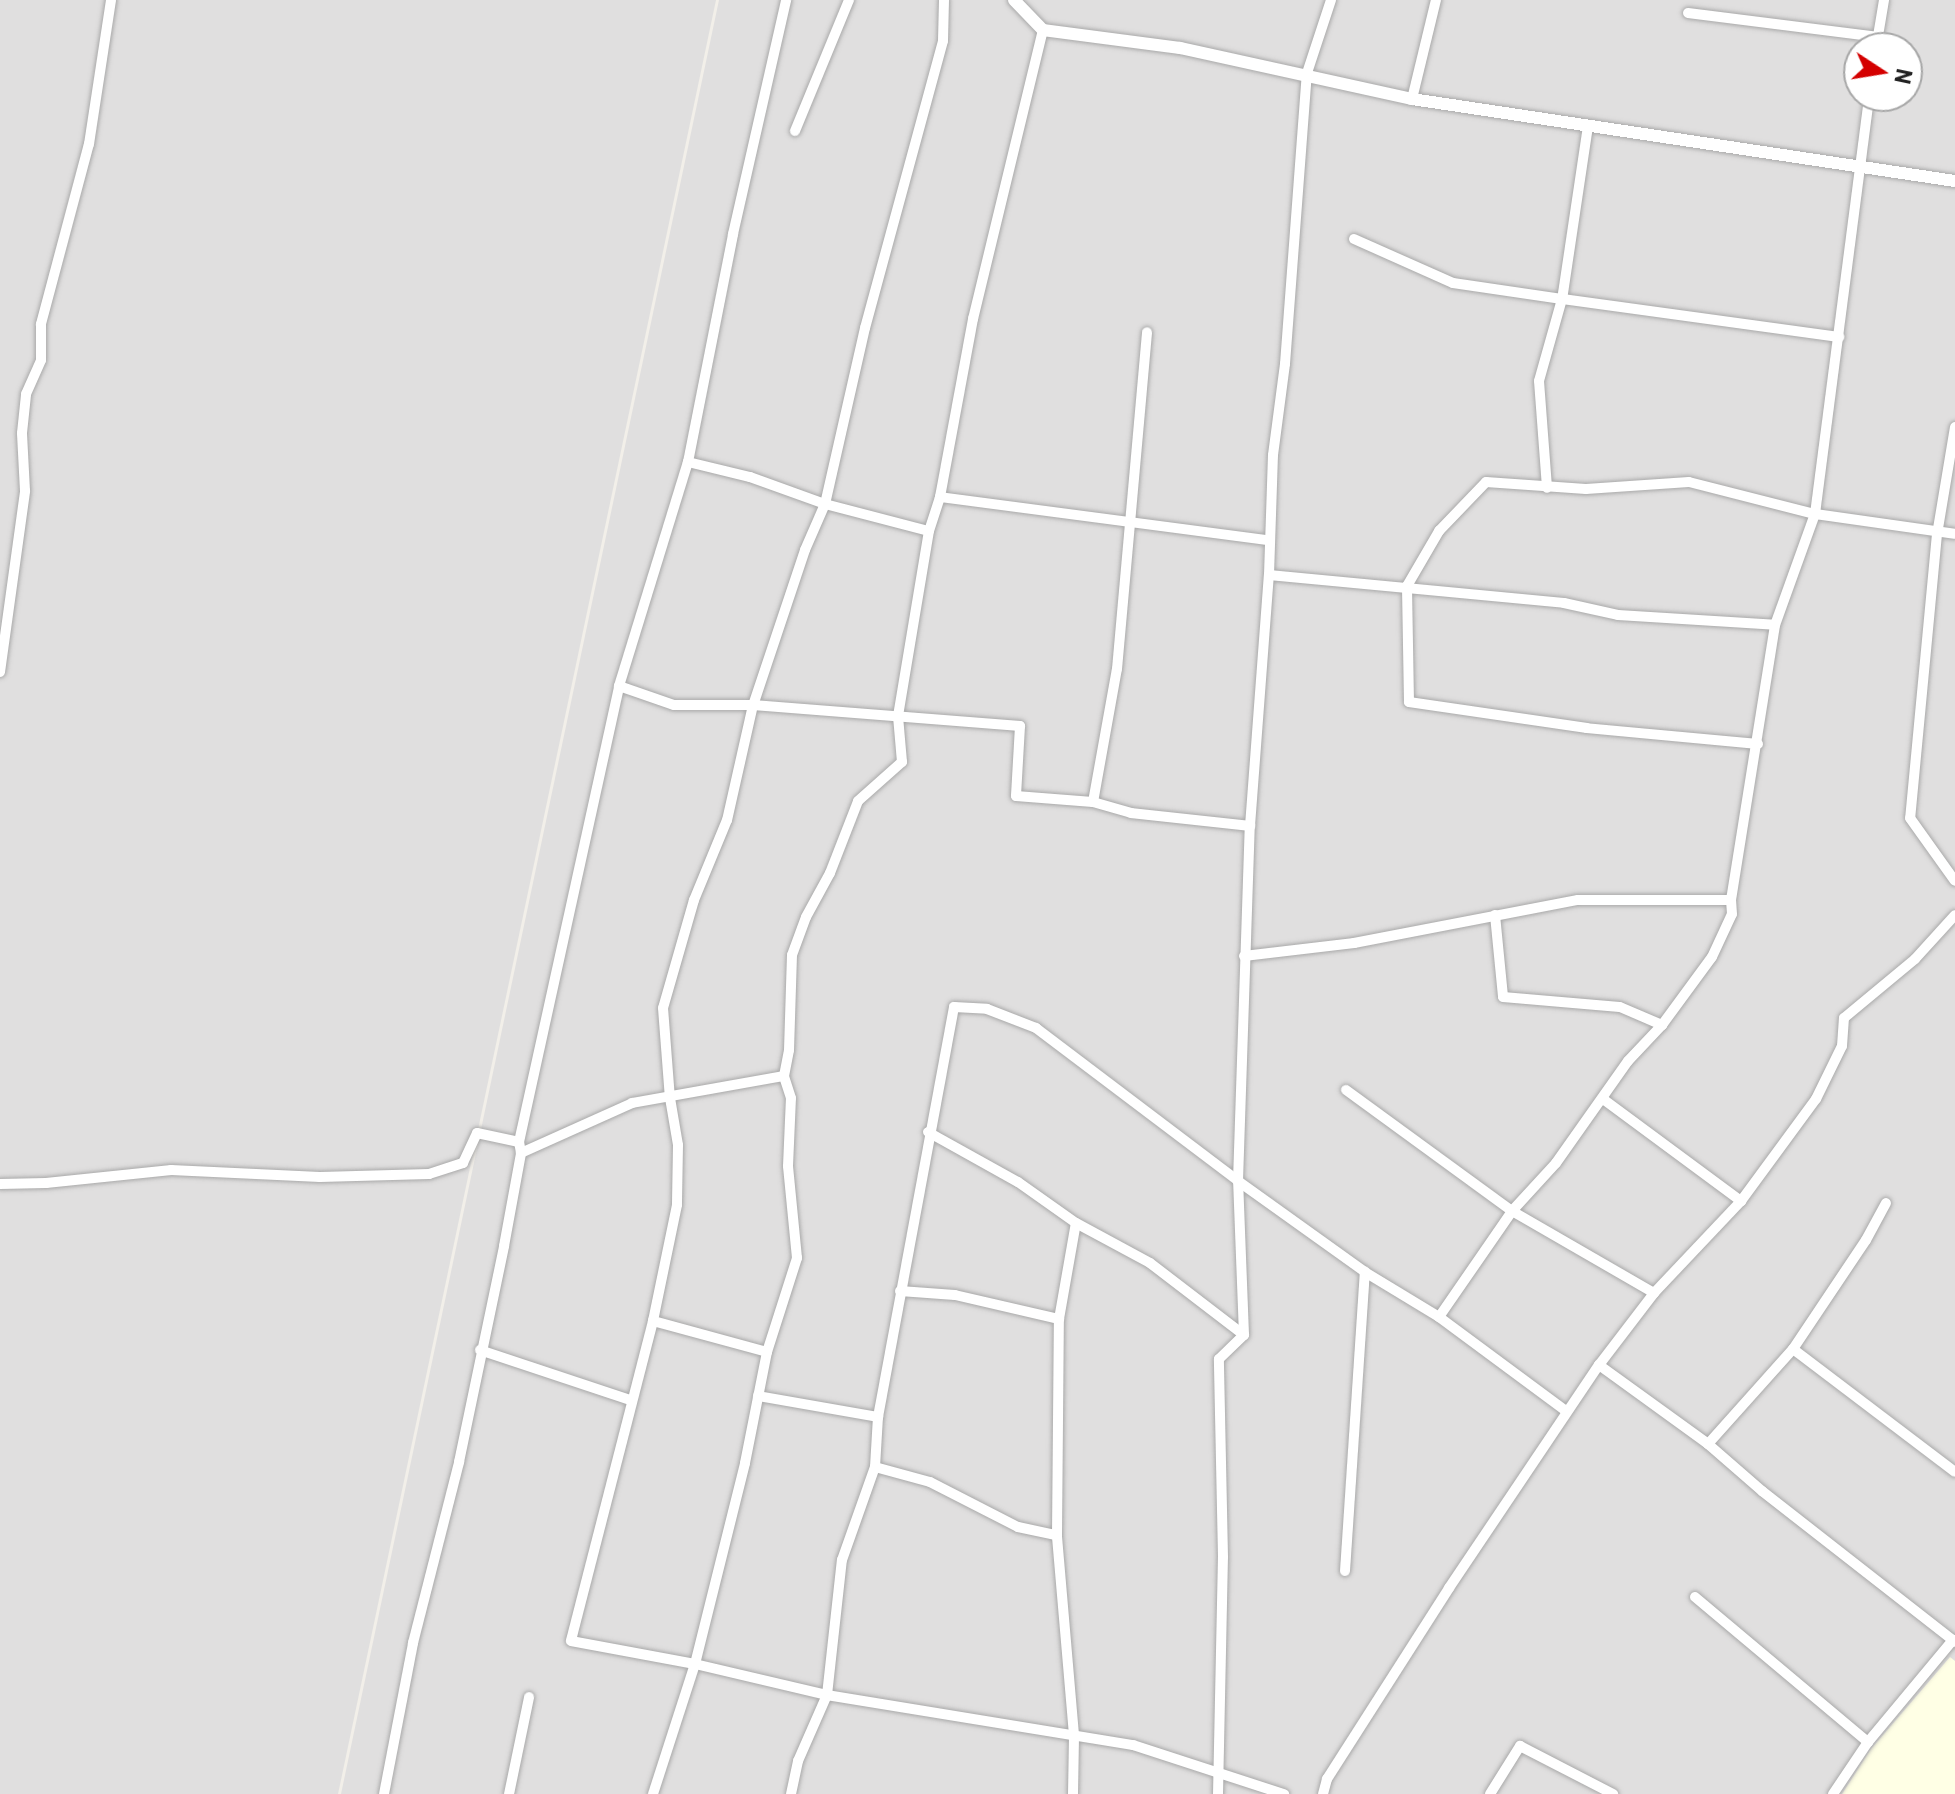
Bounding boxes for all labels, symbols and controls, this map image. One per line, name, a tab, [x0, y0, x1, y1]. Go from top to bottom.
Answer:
north arrow	[1843, 32, 1923, 112]
text: N	[1890, 67, 1919, 86]

